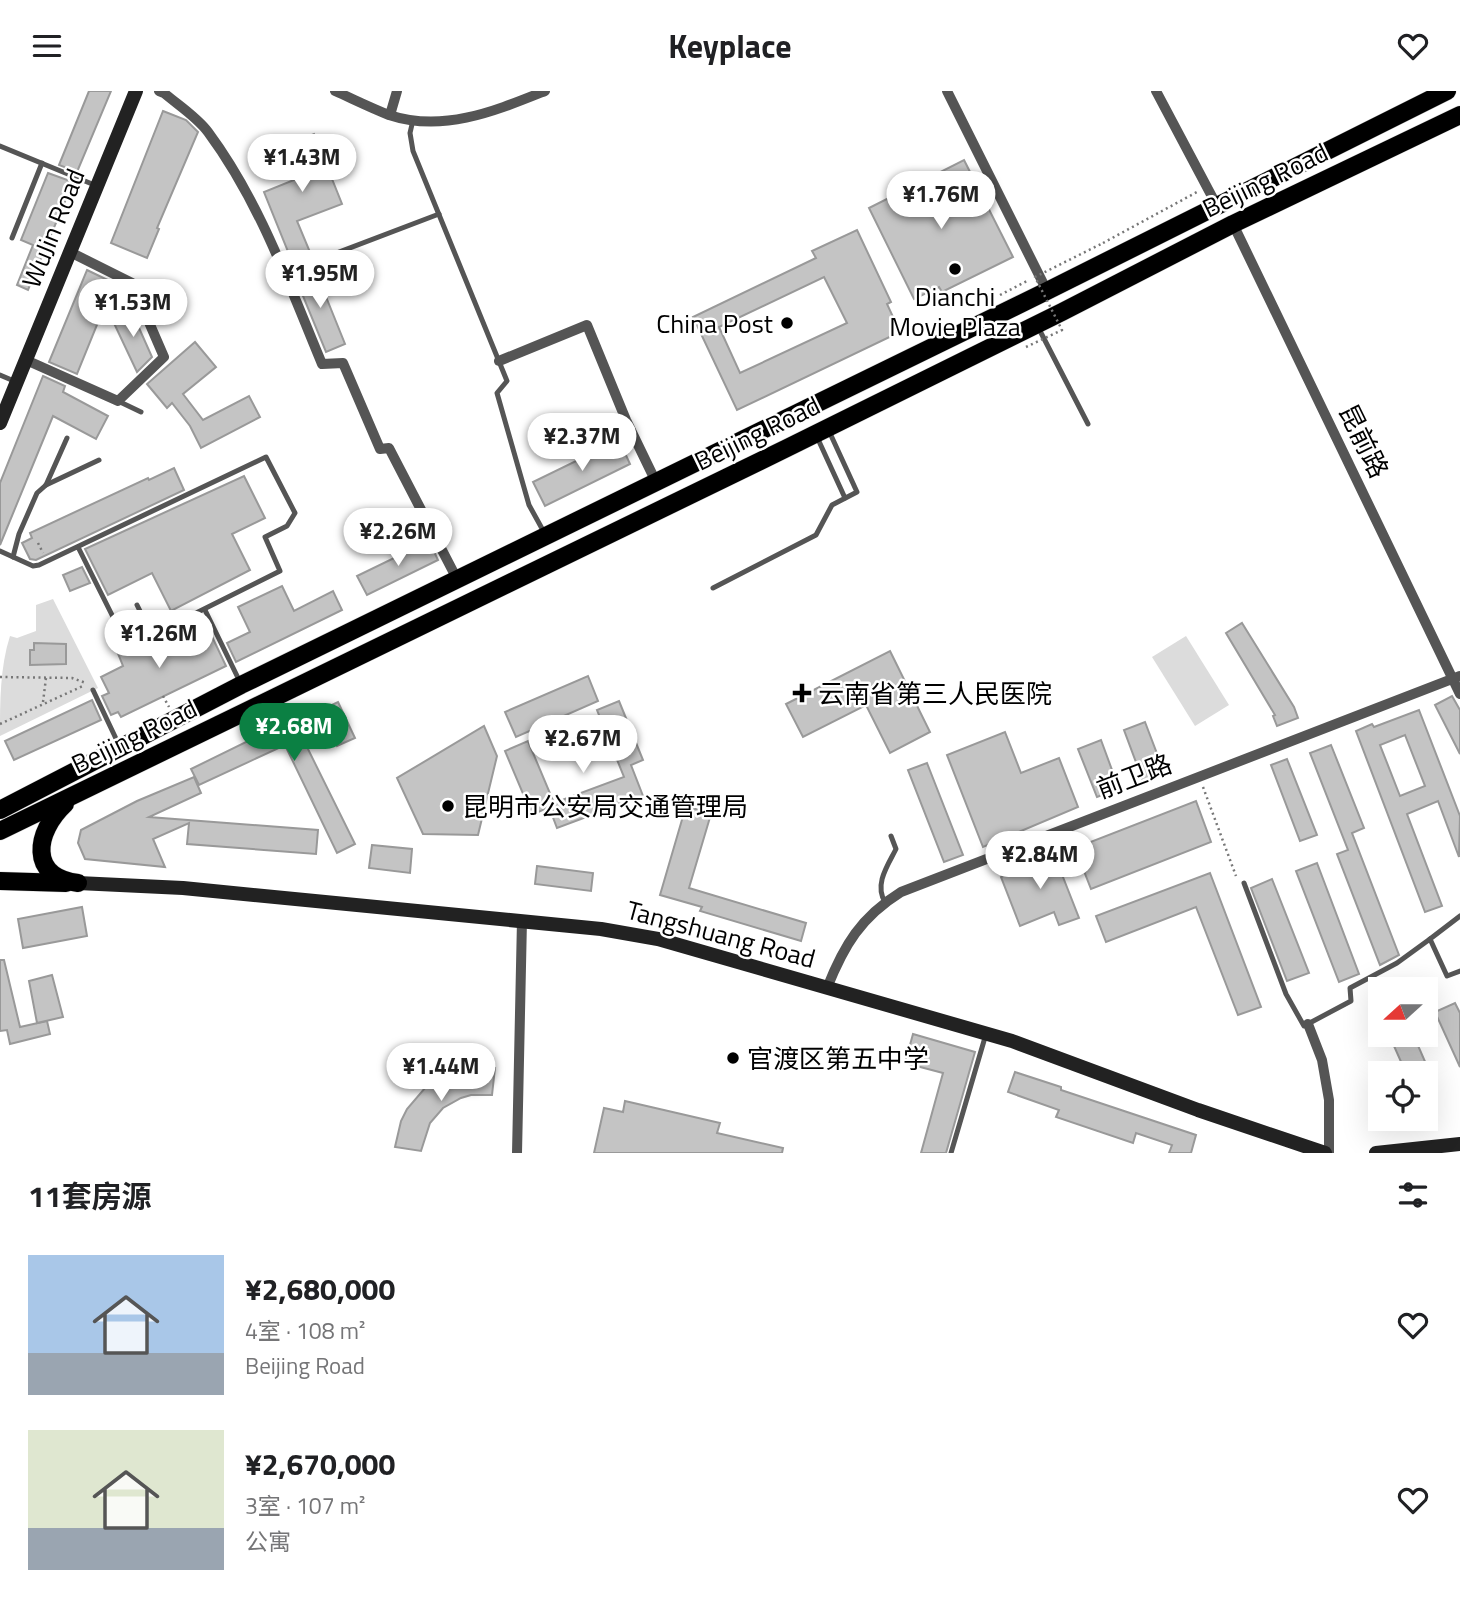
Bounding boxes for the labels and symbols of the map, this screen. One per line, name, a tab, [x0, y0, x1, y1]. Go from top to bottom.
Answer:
street label: Beijing Road	[1196, 133, 1334, 227]
pin: ¥1.43M	[245, 134, 359, 194]
street label: WuJin Road	[11, 163, 95, 293]
pin: ¥1.76M	[884, 171, 998, 231]
pin: ¥1.95M	[263, 251, 377, 310]
marker: Dianchi Movie Plaza	[947, 261, 963, 277]
place label: Dianchi Movie Plaza	[889, 277, 1021, 346]
pin: ¥1.53M	[76, 279, 190, 339]
place label: China Post	[656, 304, 773, 343]
marker: China Post	[779, 315, 795, 331]
street label: Beijing Road	[688, 386, 826, 480]
street label: 昆前路	[1329, 397, 1399, 485]
pin: ¥2.37M	[525, 413, 639, 473]
pin: ¥2.26M	[341, 509, 455, 568]
pin: ¥1.26M	[102, 611, 216, 670]
place label: 云南省第三人民医院	[818, 674, 1052, 713]
marker: 云南省第三人民医院	[792, 683, 812, 703]
street label: Beijing Road	[65, 689, 203, 783]
pin: ¥2.68M	[237, 703, 351, 763]
pin: ¥2.67M	[526, 715, 640, 775]
street label: 前卫路	[1091, 744, 1177, 808]
place label: 昆明市公安局交通管理局	[462, 787, 748, 826]
marker: 昆明市公安局交通管理局	[440, 798, 456, 814]
pin: ¥2.84M	[983, 831, 1097, 891]
street label: Tangshuang Road	[622, 890, 820, 978]
north arrow	[1368, 977, 1438, 1047]
place label: 官渡区第五中学	[747, 1039, 929, 1078]
pin: ¥1.44M	[384, 1044, 498, 1103]
marker: 官渡区第五中学	[725, 1050, 741, 1066]

